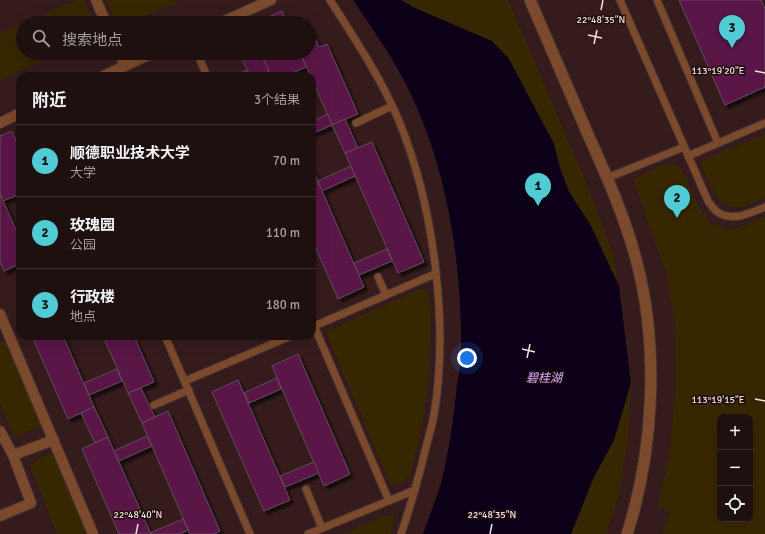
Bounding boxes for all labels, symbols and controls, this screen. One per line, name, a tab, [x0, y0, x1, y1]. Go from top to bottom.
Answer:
text: 22°48'35"N	[577, 14, 625, 26]
pin: 3	[719, 15, 745, 48]
search box	[16, 16, 316, 60]
icon: search	[30, 27, 52, 49]
text: 搜索地点	[62, 31, 122, 49]
text: 113°19'20"E	[691, 65, 745, 77]
text: 附近	[32, 90, 66, 111]
text: 3个结果	[254, 92, 300, 108]
text: 顺德职业技术大学	[70, 144, 190, 162]
text: 1	[41, 153, 49, 169]
text: 70 m	[273, 153, 300, 169]
text: 大学	[70, 165, 96, 181]
pin: 1	[525, 173, 551, 206]
pin: 2	[664, 185, 690, 218]
text: 玫瑰园	[70, 216, 115, 234]
text: 2	[41, 225, 49, 241]
text: 110 m	[266, 225, 300, 241]
text: 公园	[70, 237, 96, 253]
text: 行政楼	[70, 288, 115, 306]
text: 3	[41, 297, 49, 313]
text: 180 m	[266, 297, 300, 313]
text: 地点	[70, 309, 96, 325]
your location	[457, 348, 477, 368]
water label: 碧桂湖	[526, 371, 564, 386]
text: 113°19'15"E	[691, 394, 745, 406]
map controls	[717, 414, 753, 522]
button: +	[717, 414, 753, 450]
button: −	[717, 450, 753, 486]
button: locate	[717, 486, 753, 522]
text: 22°48'40"N	[114, 509, 162, 521]
text: 22°48'35"N	[468, 509, 516, 521]

